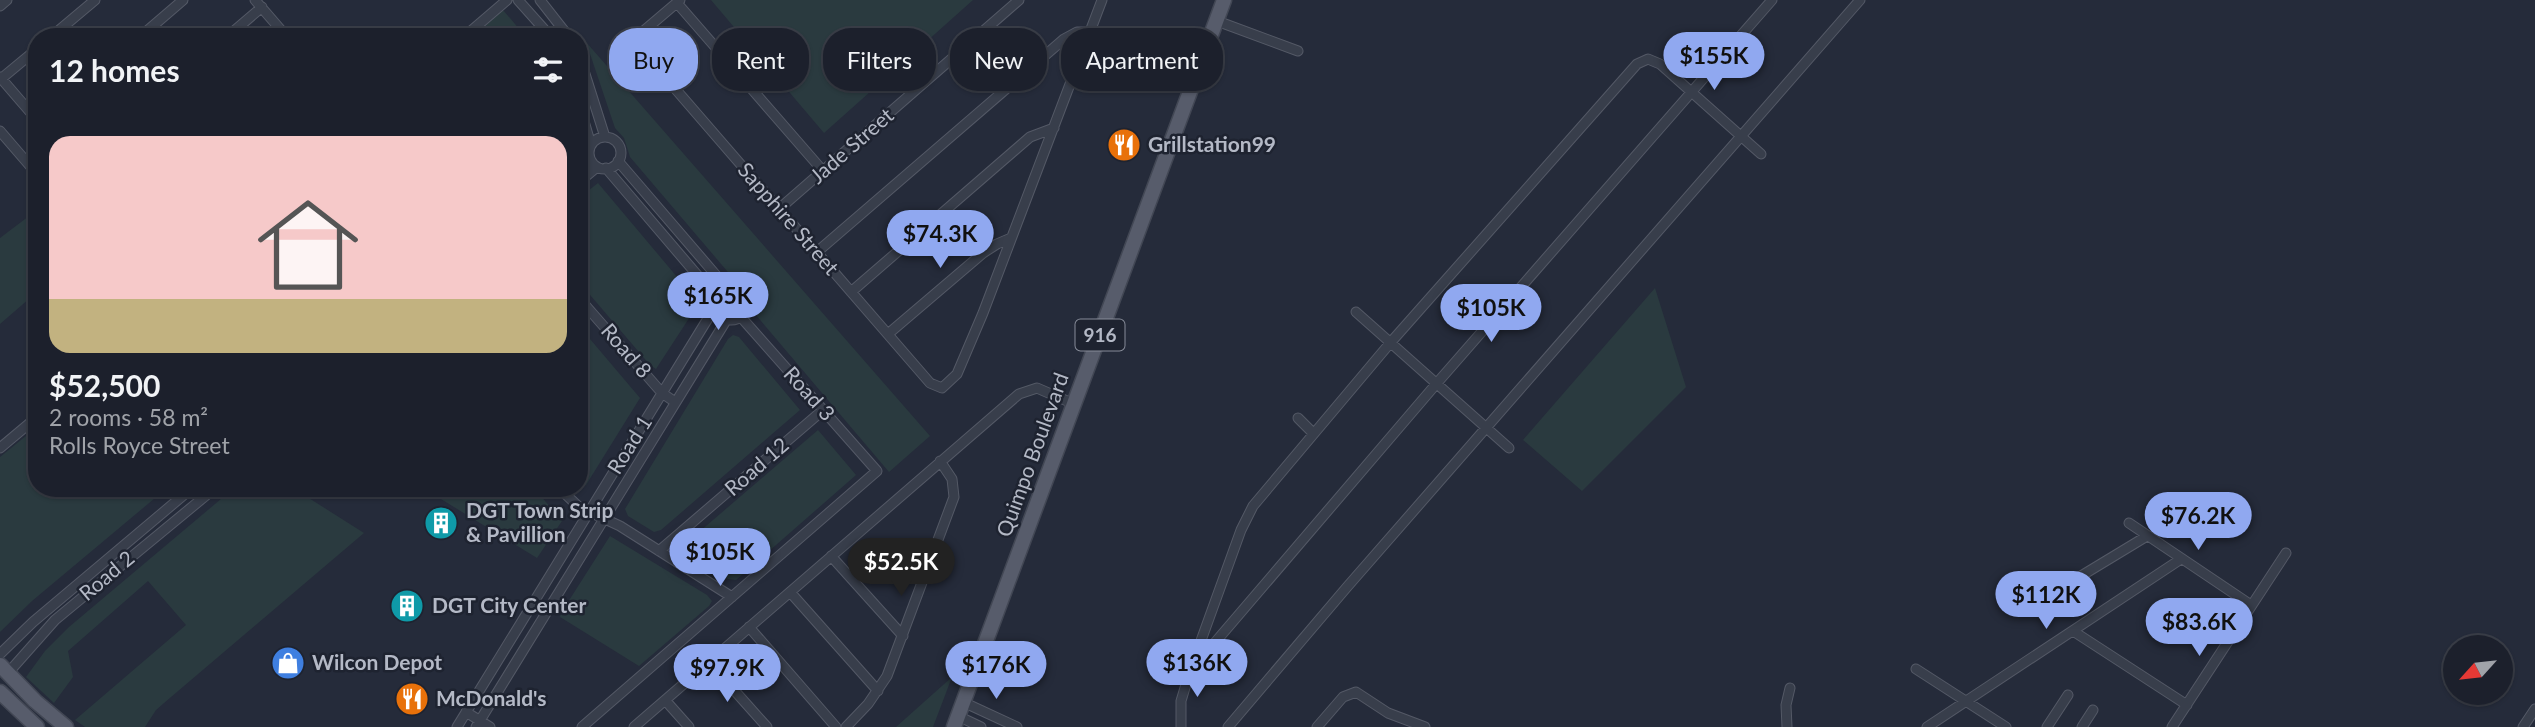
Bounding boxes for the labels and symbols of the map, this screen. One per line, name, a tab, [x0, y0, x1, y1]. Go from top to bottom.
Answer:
pin: $155K	[1665, 32, 1763, 92]
street label: Jade Street	[804, 102, 898, 188]
restaurant icon: Grillstation99	[1105, 126, 1143, 164]
place label: Grillstation99	[1148, 131, 1276, 156]
street label: Sapphire Street	[733, 157, 845, 280]
pin: $74.3K	[883, 210, 997, 270]
pin: $165K	[669, 272, 767, 332]
pin: $105K	[1442, 284, 1540, 344]
street label: Road 8	[597, 318, 658, 382]
road number: 916	[1076, 320, 1124, 350]
street label: Road 3	[779, 361, 841, 425]
street label: Quimpo Boulevard	[990, 369, 1073, 540]
street label: Road 1	[601, 410, 656, 478]
street label: Road 12	[719, 431, 793, 500]
pin: $76.2K	[2141, 492, 2255, 552]
place label: DGT Town Strip & Pavillion	[466, 497, 613, 546]
building icon: DGT Town Strip & Pavillion	[422, 504, 460, 542]
pin: $105K	[671, 528, 769, 588]
pin: $52.5K	[844, 538, 958, 598]
street label: Road 2	[73, 545, 139, 605]
pin: $112K	[1997, 572, 2095, 631]
building icon: DGT City Center	[388, 587, 426, 625]
place label: DGT City Center	[432, 592, 586, 617]
pin: $83.6K	[2142, 598, 2256, 658]
north arrow	[2443, 635, 2513, 705]
pin: $136K	[1148, 640, 1246, 699]
pin: $176K	[947, 642, 1045, 701]
shop icon: Wilcon Depot	[269, 644, 307, 682]
pin: $97.9K	[670, 644, 784, 704]
place label: Wilcon Depot	[312, 649, 442, 674]
restaurant icon: McDonald's	[393, 680, 431, 718]
place label: McDonald's	[436, 685, 547, 710]

